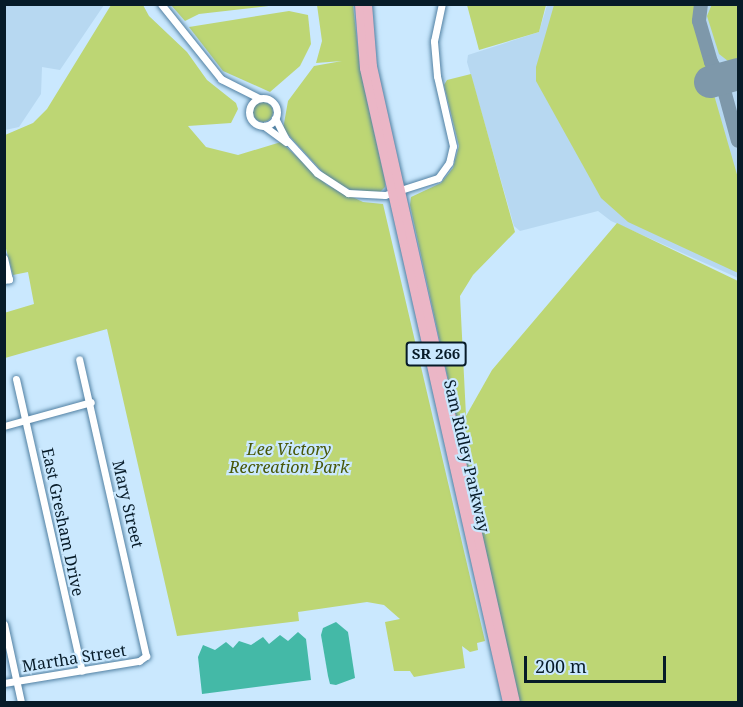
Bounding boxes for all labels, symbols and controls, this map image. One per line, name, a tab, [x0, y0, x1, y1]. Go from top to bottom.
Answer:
road number: SR 266	[404, 342, 468, 366]
street label: Sam Ridley Parkway	[440, 378, 494, 534]
park label: Lee Victory Recreation Park	[229, 439, 349, 477]
street label: East Gresham Drive	[38, 446, 88, 598]
street label: Mary Street	[109, 458, 147, 550]
street label: Martha Street	[21, 640, 127, 676]
scale bar	[527, 644, 670, 682]
text: 200 m	[535, 654, 587, 678]

